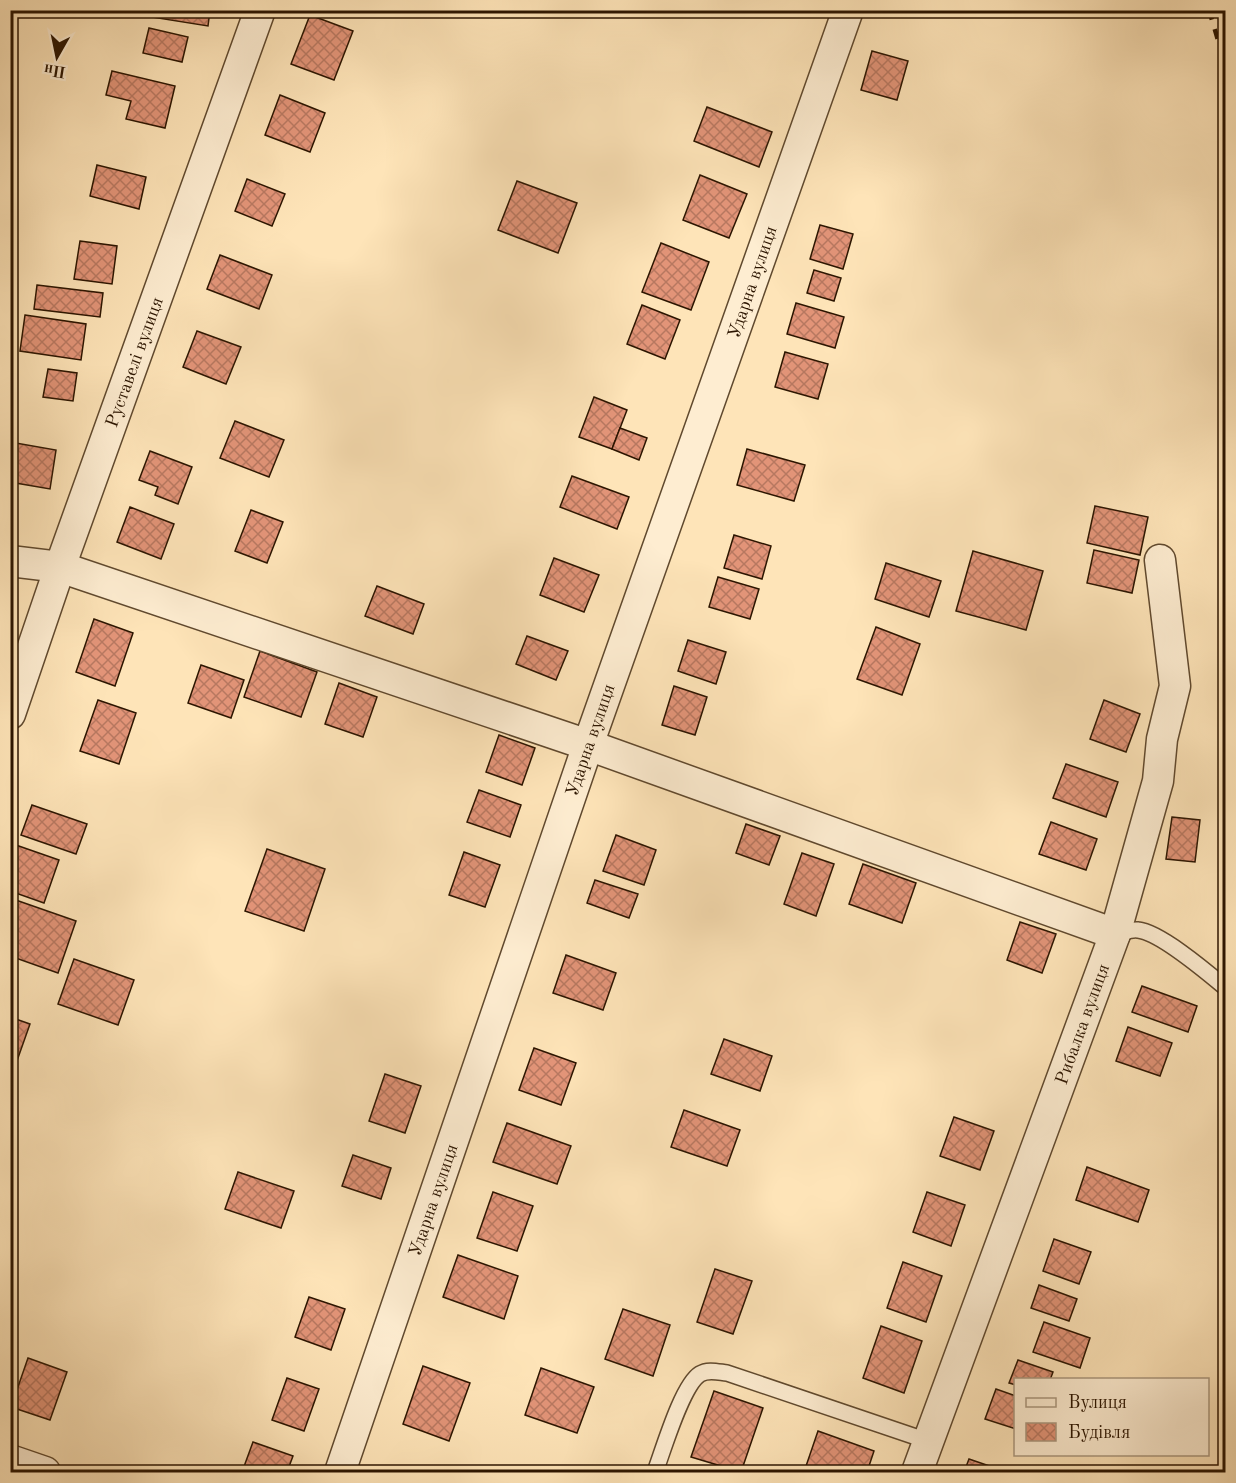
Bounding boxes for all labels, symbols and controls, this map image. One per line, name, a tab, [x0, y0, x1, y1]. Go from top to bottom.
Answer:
north arrow	[27, 27, 87, 87]
text: Пн	[43, 60, 67, 79]
street label: Ударна вулиця	[725, 224, 781, 341]
street label: Руставелі вулиця	[103, 295, 167, 430]
street label: Ударна вулиця	[563, 682, 619, 799]
street label: Рибалка вулиця	[1053, 962, 1113, 1087]
street label: Ударна вулиця	[406, 1142, 462, 1259]
legend	[1014, 1378, 1209, 1456]
text: Вулиця	[1068, 1394, 1127, 1412]
text: Будівля	[1068, 1424, 1130, 1442]

